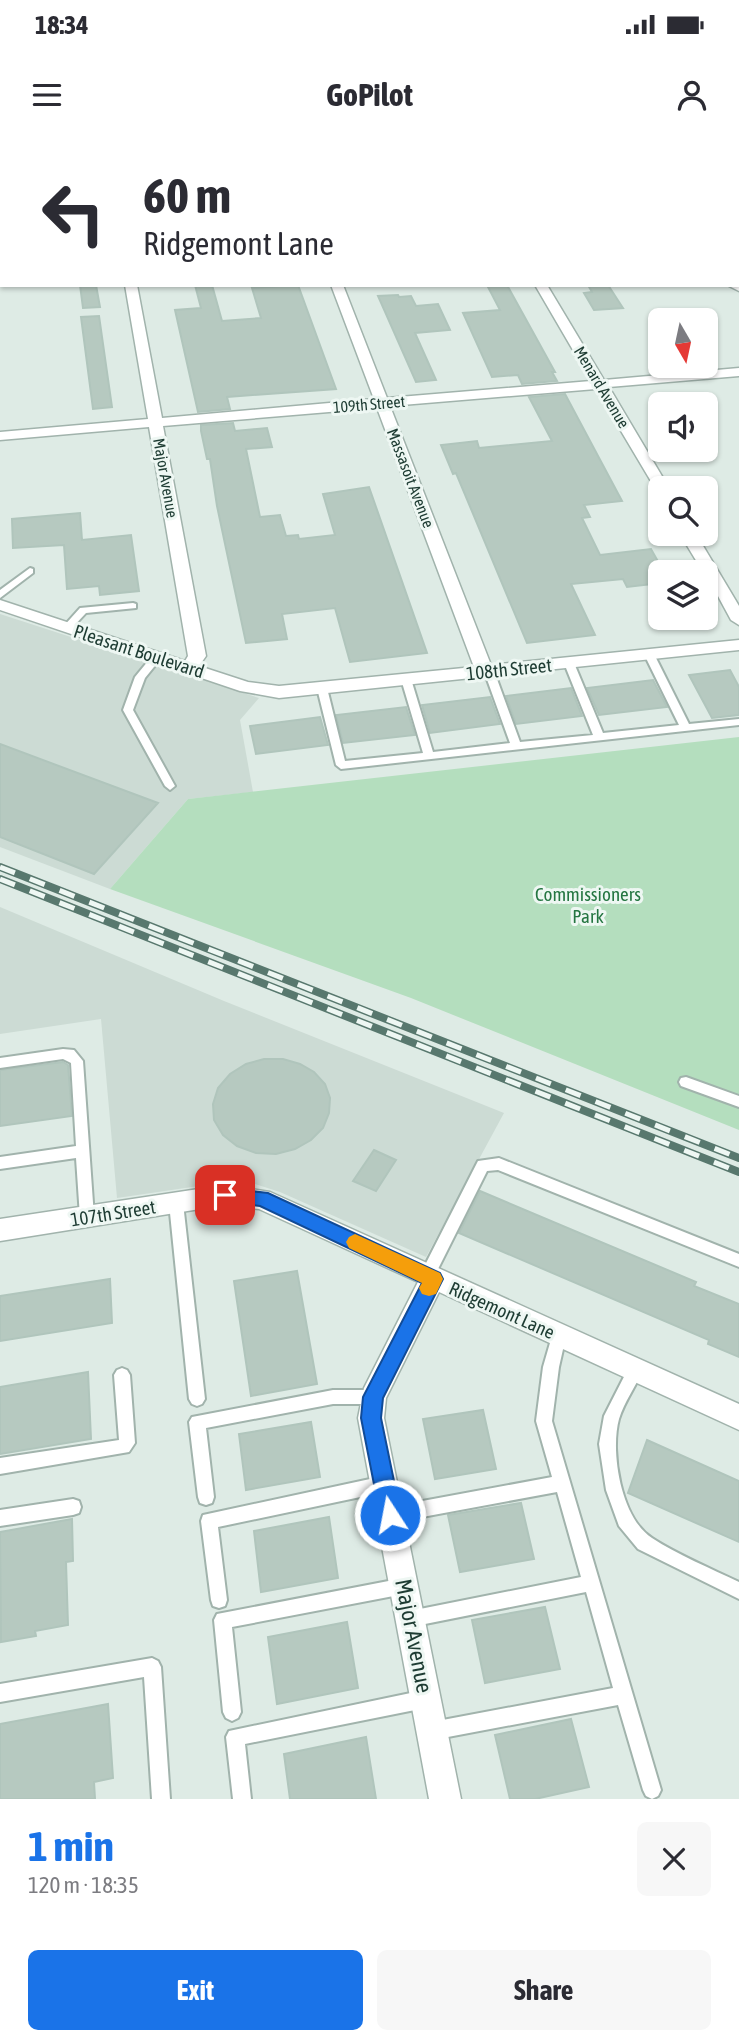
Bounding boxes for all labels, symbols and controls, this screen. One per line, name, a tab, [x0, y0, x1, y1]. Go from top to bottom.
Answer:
text: 18:34	[35, 10, 89, 40]
icon: menu	[28, 76, 66, 114]
text: GoPilot	[326, 76, 413, 113]
icon: person	[673, 76, 711, 114]
text: 60 m	[143, 167, 231, 223]
icon: left	[28, 168, 119, 259]
text: Ridgemont Lane	[143, 225, 334, 262]
north arrow	[648, 308, 718, 378]
map controls	[648, 308, 718, 630]
street label: Menard Avenue	[571, 343, 633, 431]
street label: 109th Street	[332, 392, 406, 416]
button: sound	[648, 392, 718, 462]
street label: Massasoit Avenue	[384, 426, 438, 530]
street label: Major Avenue	[149, 437, 182, 519]
button: search	[648, 476, 718, 546]
button: layers	[648, 560, 718, 630]
street label: Pleasant Boulevard	[71, 620, 207, 682]
street label: 108th Street	[465, 654, 553, 684]
park label: Commissioners Park	[535, 883, 641, 927]
pin	[195, 1165, 255, 1225]
icon: arrive	[206, 1176, 244, 1214]
street label: 107th Street	[69, 1195, 157, 1231]
street label: Ridgemont Lane	[446, 1277, 558, 1343]
position arrow	[353, 1478, 427, 1552]
street label: Major Avenue	[390, 1577, 438, 1695]
text: 1 min	[28, 1822, 114, 1870]
button: close	[637, 1822, 711, 1896]
text: 120 m · 18:35	[28, 1872, 139, 1898]
button: Exit	[28, 1950, 363, 2030]
button: Share	[377, 1950, 711, 2030]

